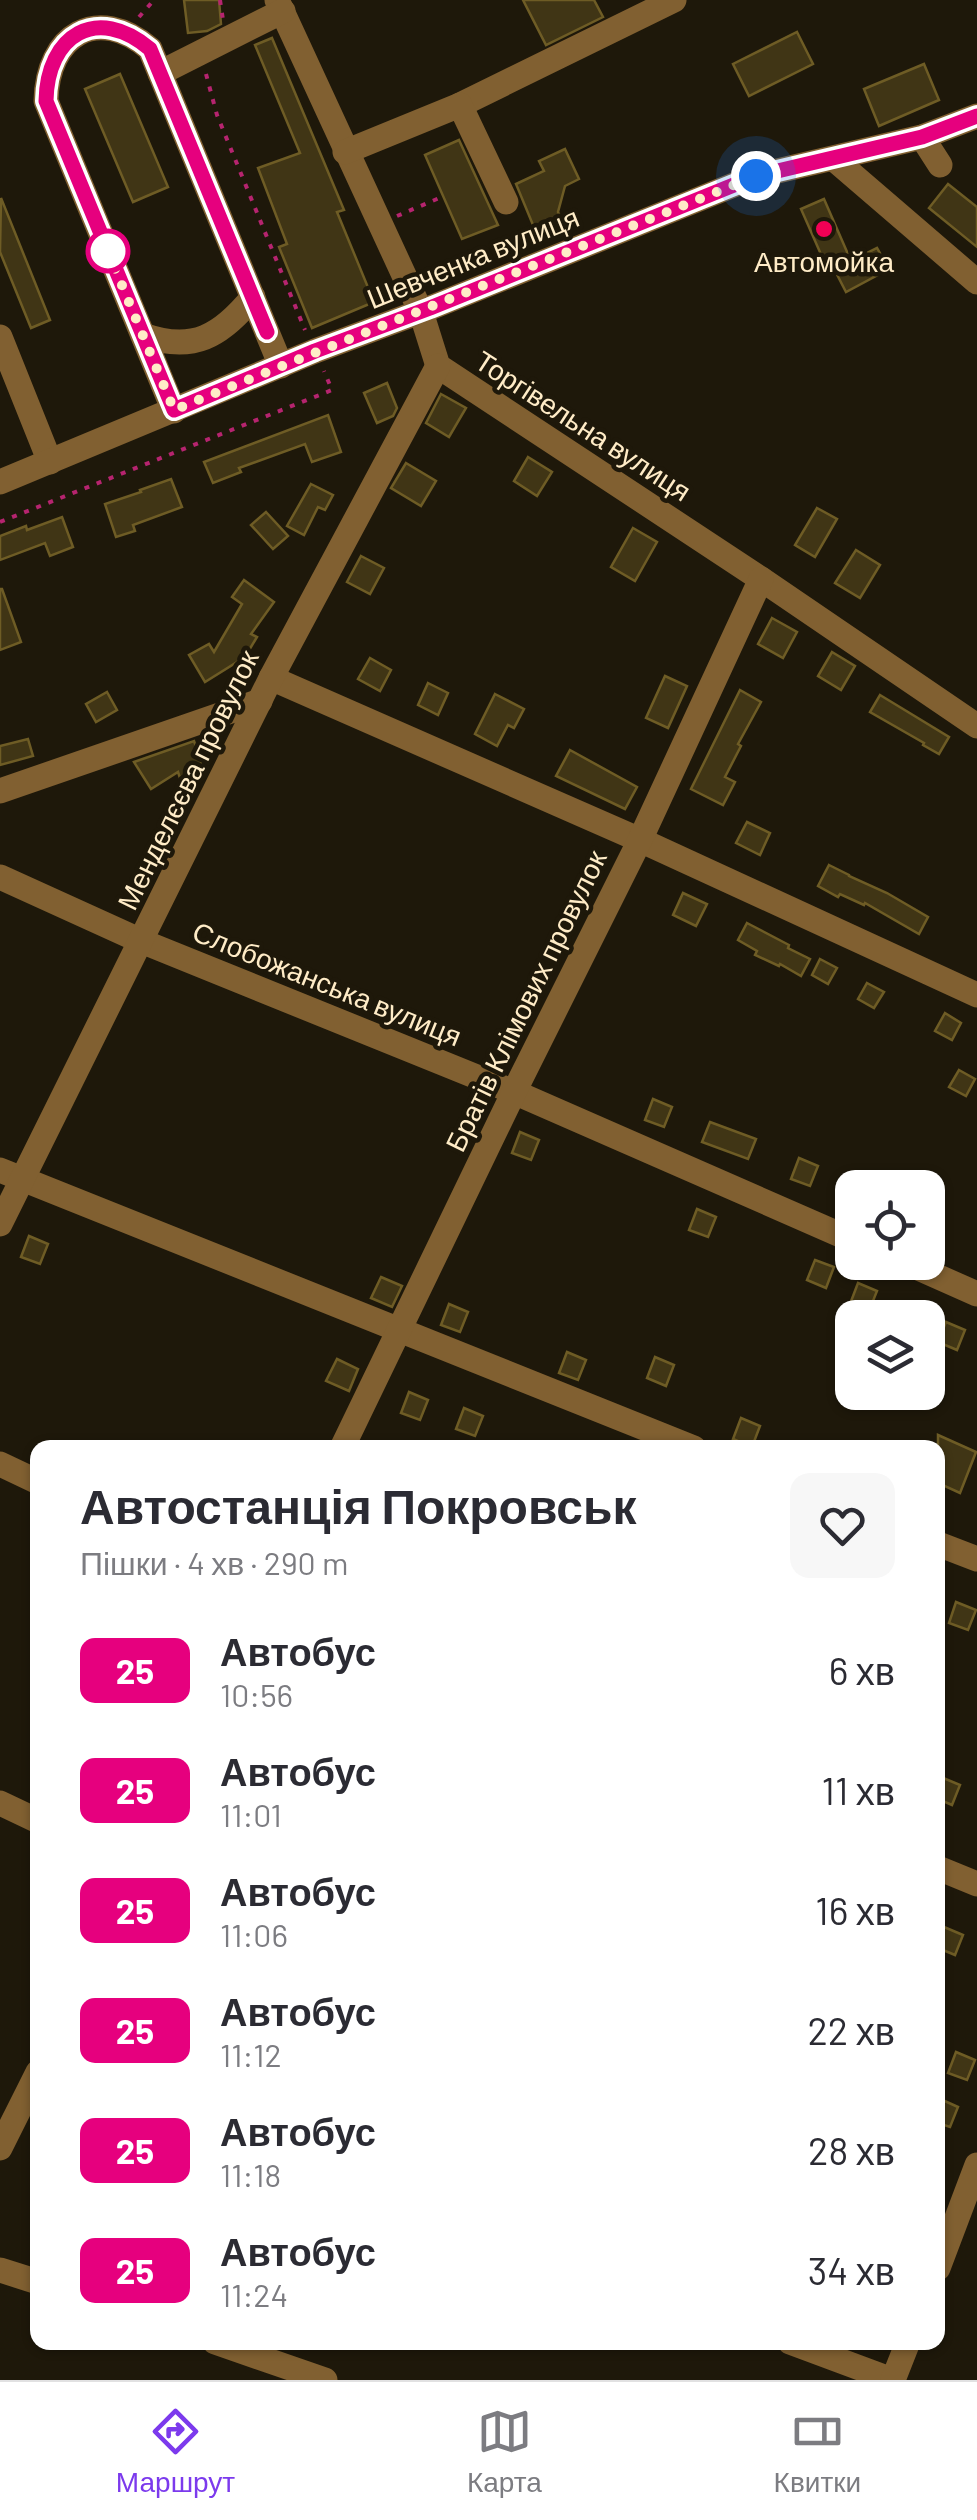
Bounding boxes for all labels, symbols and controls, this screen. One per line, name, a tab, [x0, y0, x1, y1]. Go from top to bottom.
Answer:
your location	[731, 151, 781, 201]
street label: Шевченка вулиця	[362, 199, 583, 315]
marker: Автомойка	[813, 218, 835, 240]
unlabelled marker	[87, 230, 129, 272]
place label: Автомойка	[754, 244, 894, 278]
street label: Торгівельна вулиця	[469, 343, 698, 508]
street label: Менделєєва провулок	[109, 643, 265, 915]
street label: Братів Клімових провулок	[437, 844, 613, 1157]
street label: Слобожанська вулиця	[188, 914, 467, 1053]
map controls	[835, 1170, 945, 1410]
button: locate	[835, 1170, 945, 1280]
button: layers	[835, 1300, 945, 1410]
button: heart	[790, 1473, 895, 1578]
text: Автостанція Покровськ	[80, 1476, 636, 1534]
text: Пішки · 4 хв · 290 m	[80, 1543, 349, 1581]
text: Автобус	[220, 1628, 376, 1674]
text: 6 хв	[829, 1647, 895, 1693]
text: 25	[116, 1649, 154, 1691]
text: 10:56	[220, 1675, 293, 1713]
text: Автобус	[220, 1748, 376, 1794]
text: 11 хв	[821, 1767, 895, 1813]
text: 25	[116, 1769, 154, 1811]
text: 11:01	[220, 1795, 282, 1833]
text: Автобус	[220, 1868, 376, 1914]
text: 16 хв	[815, 1887, 895, 1933]
text: 25	[116, 1889, 154, 1931]
text: 11:06	[220, 1915, 288, 1953]
text: Автобус	[220, 1988, 376, 2034]
text: 22 хв	[807, 2007, 895, 2053]
text: 25	[116, 2009, 154, 2051]
text: 11:12	[220, 2035, 282, 2073]
text: Автобус	[220, 2108, 376, 2154]
text: 28 хв	[808, 2127, 895, 2173]
text: 25	[116, 2129, 154, 2171]
text: 11:18	[220, 2155, 281, 2193]
text: Автобус	[220, 2228, 376, 2274]
text: 34 хв	[808, 2247, 895, 2293]
text: 25	[116, 2249, 154, 2291]
text: 11:24	[220, 2275, 288, 2313]
tab: Маршрут	[116, 2404, 235, 2499]
tab: Карта	[467, 2404, 542, 2499]
tab: Квитки	[774, 2404, 861, 2499]

